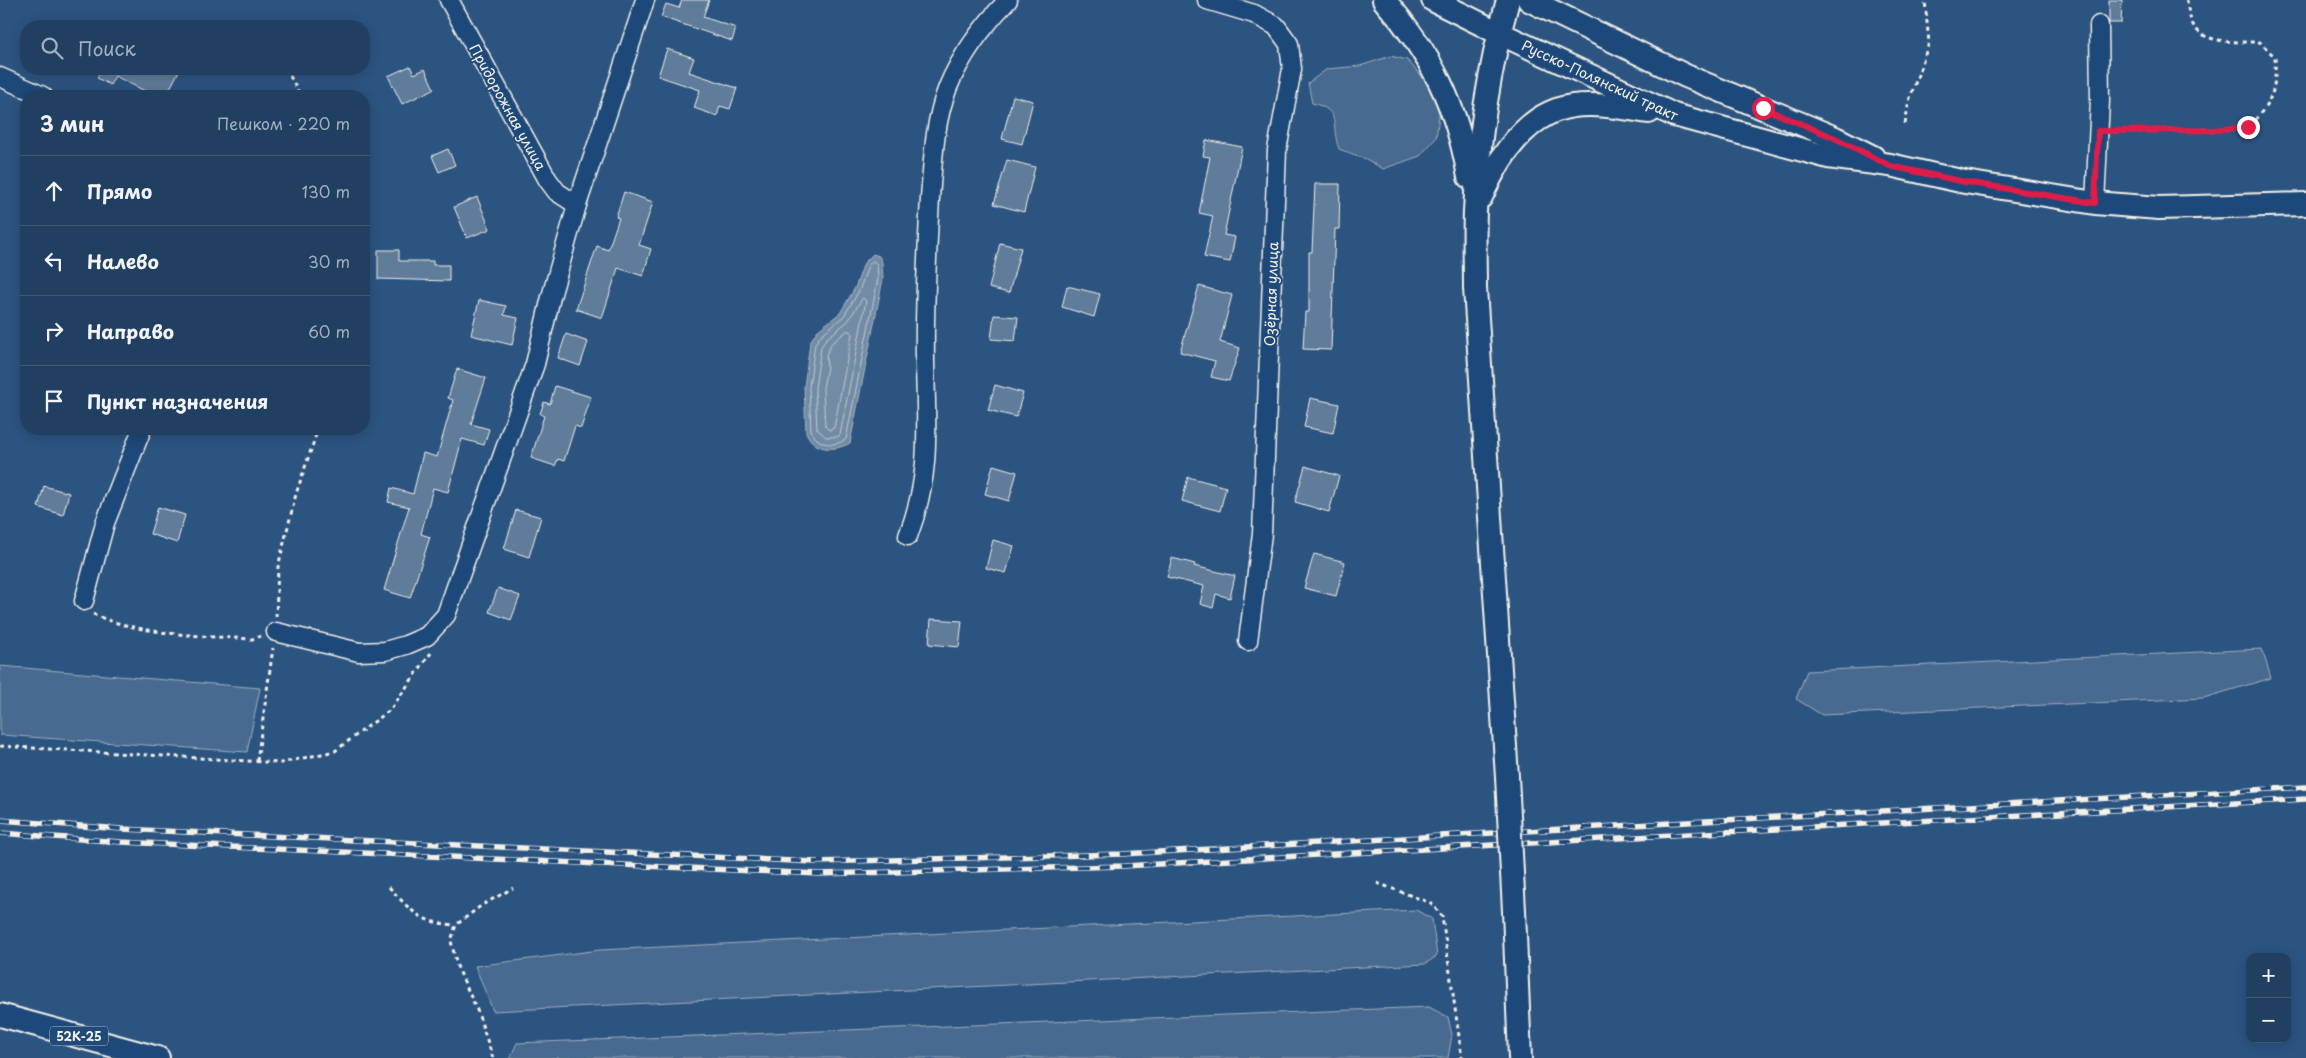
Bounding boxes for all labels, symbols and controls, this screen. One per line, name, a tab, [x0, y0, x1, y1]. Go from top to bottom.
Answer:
search box	[20, 20, 370, 75]
icon: search	[38, 34, 66, 62]
text: Поиск	[78, 34, 136, 62]
street label: Русско-Полянский тракт	[1518, 35, 1682, 126]
street label: Придорожная улица	[464, 40, 552, 174]
route start	[1752, 97, 1775, 120]
text: 3 мин	[40, 107, 104, 139]
text: Пешком · 220 m	[217, 111, 350, 135]
route end	[2237, 116, 2260, 139]
icon: ahead	[40, 177, 68, 205]
text: Прямо	[87, 177, 152, 205]
text: 130 m	[302, 179, 350, 203]
street label: Озёрная улица	[1259, 241, 1283, 347]
icon: left	[40, 247, 68, 275]
text: Налево	[87, 247, 159, 275]
text: 30 m	[308, 249, 350, 273]
icon: right	[40, 317, 68, 345]
text: Направо	[87, 317, 174, 345]
text: 60 m	[308, 319, 350, 343]
icon: arrive	[40, 387, 68, 415]
text: Пункт назначения	[87, 387, 268, 415]
map controls	[2246, 953, 2291, 1043]
button: +	[2246, 953, 2291, 998]
button: −	[2246, 998, 2291, 1043]
road number: 52К-25	[50, 1026, 108, 1046]

